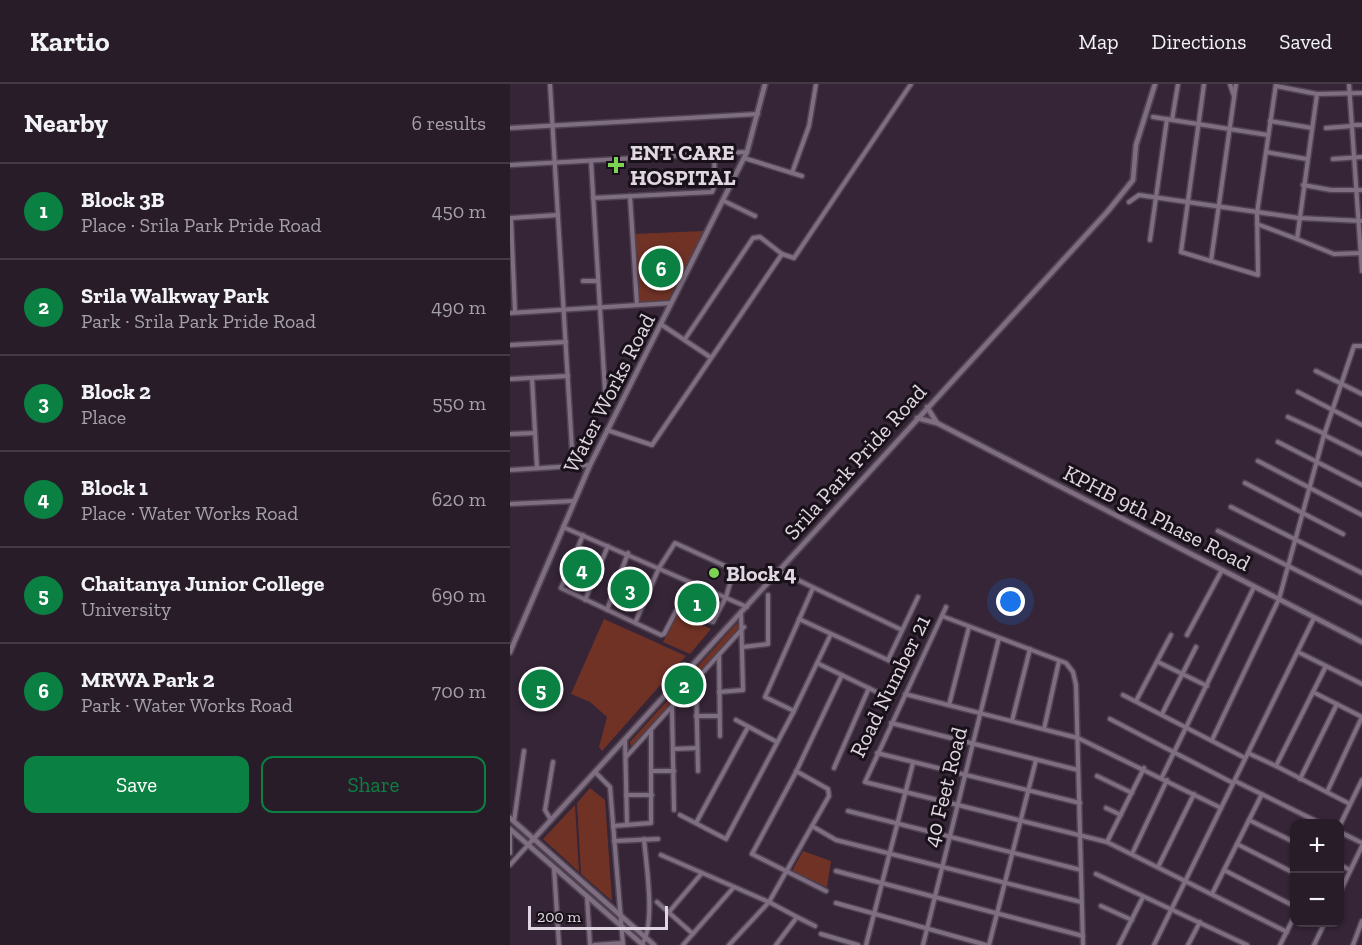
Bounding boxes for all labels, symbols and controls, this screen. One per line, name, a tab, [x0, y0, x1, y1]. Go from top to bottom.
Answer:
text: Kartio	[30, 25, 110, 58]
text: Map	[1079, 29, 1119, 54]
text: Directions	[1152, 29, 1246, 54]
text: Saved	[1279, 29, 1332, 54]
text: Nearby	[24, 107, 108, 139]
text: 6 results	[412, 111, 486, 135]
place label: ENT CARE HOSPITAL	[630, 139, 736, 191]
marker: ENT CARE HOSPITAL	[607, 156, 625, 174]
text: Block 3B	[81, 186, 165, 213]
text: 1	[39, 199, 48, 223]
text: 450 m	[432, 199, 486, 223]
text: Place · Srila Park Pride Road	[81, 213, 321, 237]
pin: 6	[642, 246, 680, 291]
text: Srila Walkway Park	[81, 282, 269, 309]
text: 2	[38, 295, 49, 319]
text: 490 m	[431, 295, 486, 319]
text: Park · Srila Park Pride Road	[81, 309, 316, 333]
street label: Water Works Road	[557, 309, 661, 477]
text: Block 2	[81, 378, 151, 405]
street label: Srila Park Pride Road	[778, 379, 932, 545]
text: 3	[38, 391, 49, 415]
text: 550 m	[432, 391, 486, 415]
text: Place	[81, 405, 126, 429]
street label: KPHB 9th Phase Road	[1059, 459, 1255, 577]
text: Block 1	[81, 474, 148, 501]
text: 4	[38, 487, 49, 511]
text: 620 m	[432, 487, 486, 511]
text: Place · Water Works Road	[81, 501, 298, 525]
pin: 4	[562, 546, 602, 592]
place label: Block 4	[726, 560, 797, 587]
pin: 3	[610, 566, 650, 612]
marker: Block 4	[707, 566, 721, 580]
text: Chaitanya Junior College	[81, 570, 324, 597]
pin: 1	[678, 580, 717, 626]
text: 5	[38, 583, 49, 607]
text: 690 m	[431, 583, 486, 607]
your location	[996, 587, 1025, 616]
text: University	[81, 597, 171, 621]
street label: Road Number 21	[844, 610, 936, 762]
pin: 2	[664, 662, 704, 708]
text: MRWA Park 2	[81, 666, 215, 693]
pin: 5	[522, 666, 561, 712]
text: 6	[38, 679, 49, 703]
text: 700 m	[432, 679, 486, 703]
text: Park · Water Works Road	[81, 693, 293, 717]
street label: 40 Feet Road	[917, 724, 973, 850]
button: Save	[24, 756, 249, 813]
button: Share	[261, 756, 486, 813]
map controls	[1290, 819, 1344, 927]
button: +	[1290, 819, 1344, 873]
button: −	[1290, 873, 1344, 927]
scale bar	[528, 903, 668, 930]
text: 200 m	[537, 907, 581, 926]

